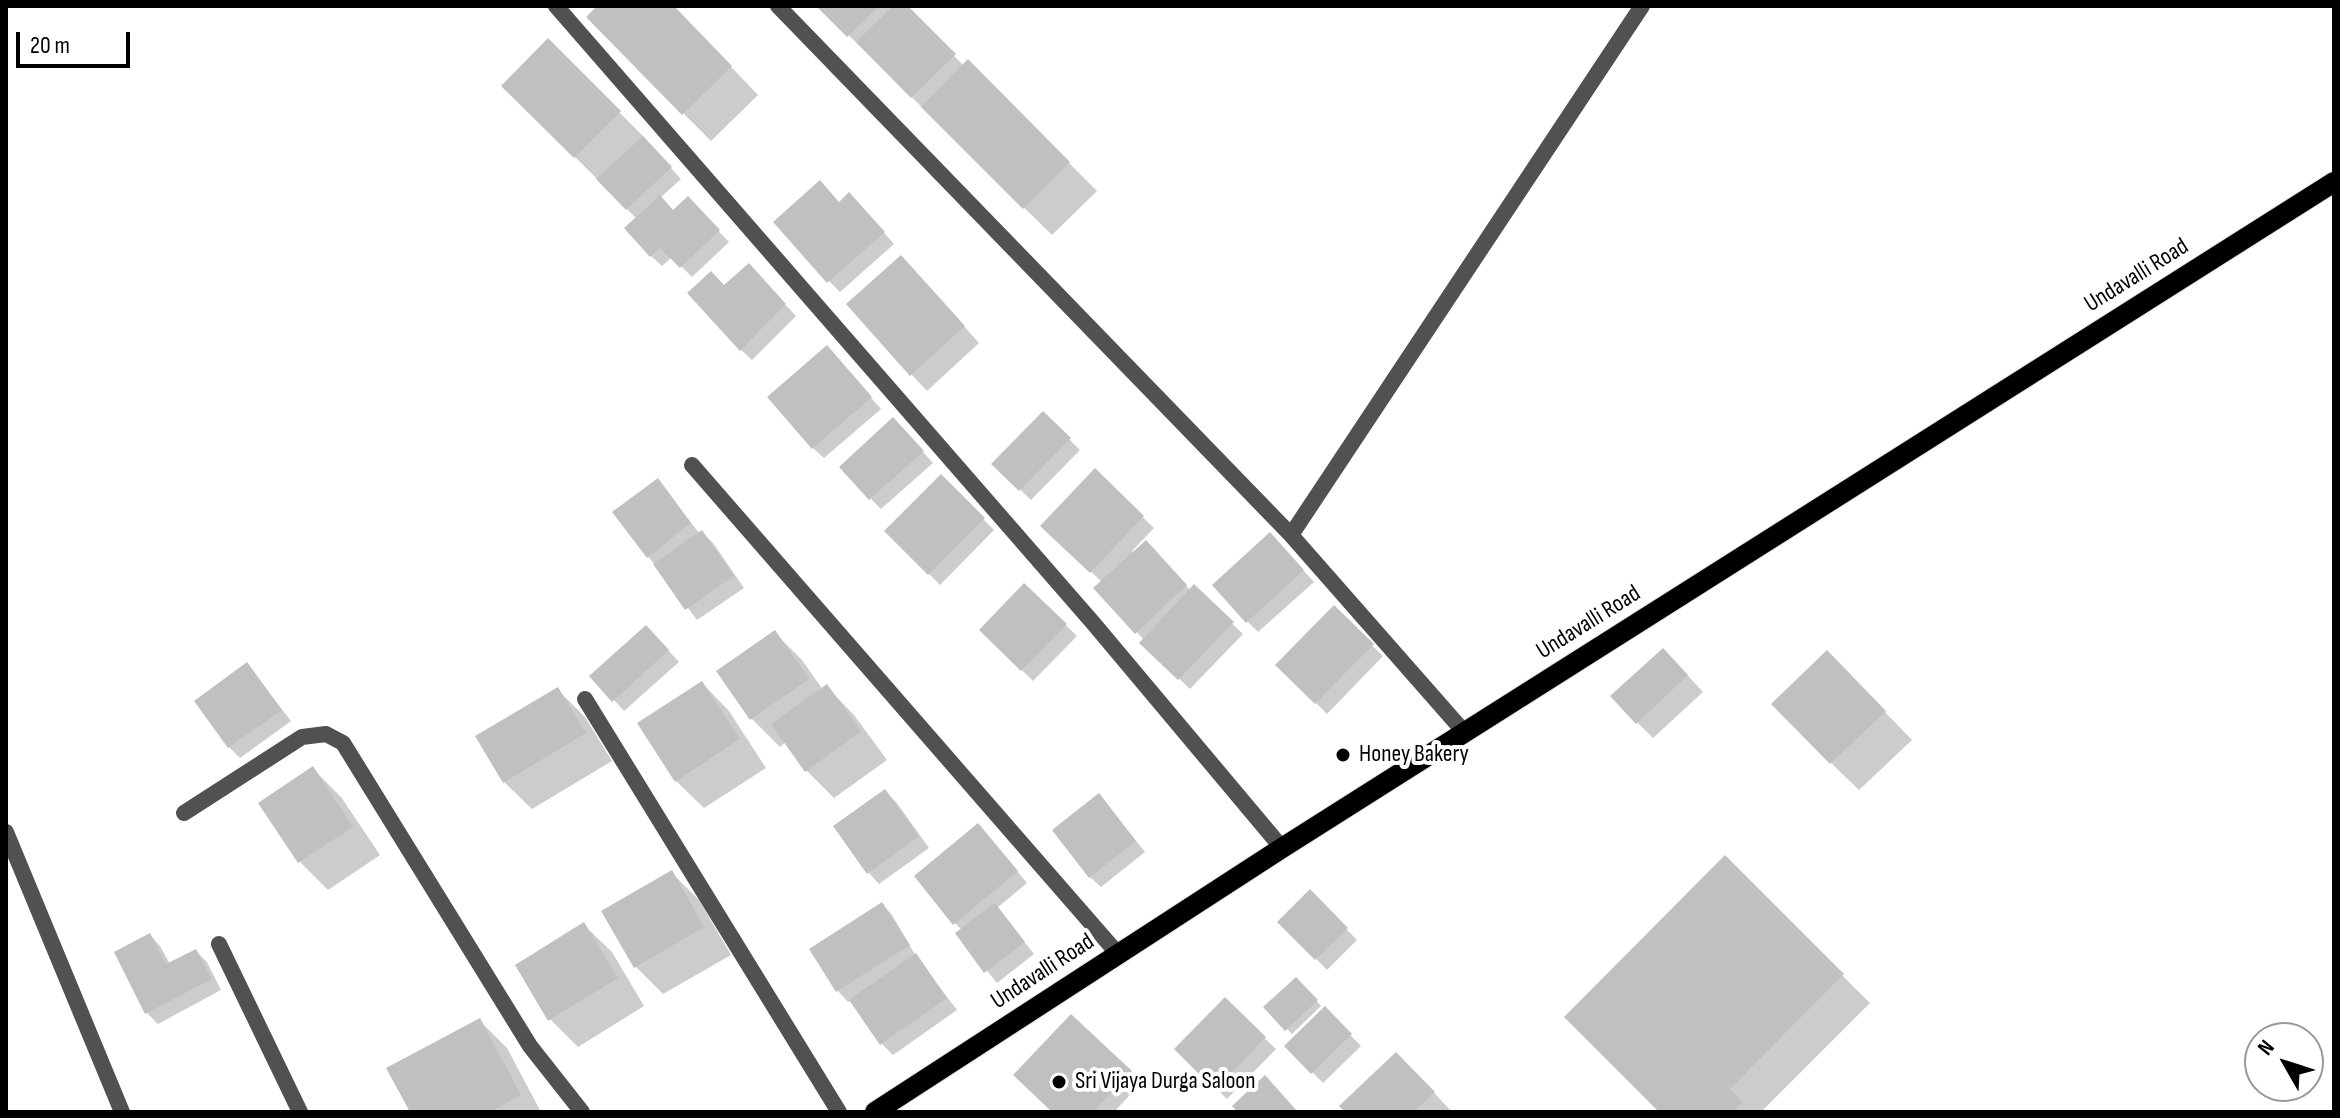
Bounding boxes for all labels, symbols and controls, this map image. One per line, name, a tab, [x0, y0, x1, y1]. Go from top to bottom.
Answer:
scale bar	[20, 16, 134, 66]
text: 20 m	[30, 31, 70, 60]
street label: Undavalli Road	[2080, 233, 2194, 319]
street label: Undavalli Road	[1532, 580, 1646, 666]
place label: Honey Bakery	[1359, 741, 1469, 769]
marker: Honey Bakery	[1334, 746, 1352, 764]
street label: Undavalli Road	[986, 928, 1100, 1016]
north arrow	[2244, 1022, 2324, 1102]
text: N	[2252, 1035, 2281, 1061]
place label: Sri Vijaya Durga Saloon	[1075, 1068, 1256, 1096]
marker: Sri Vijaya Durga Saloon	[1050, 1073, 1068, 1091]

